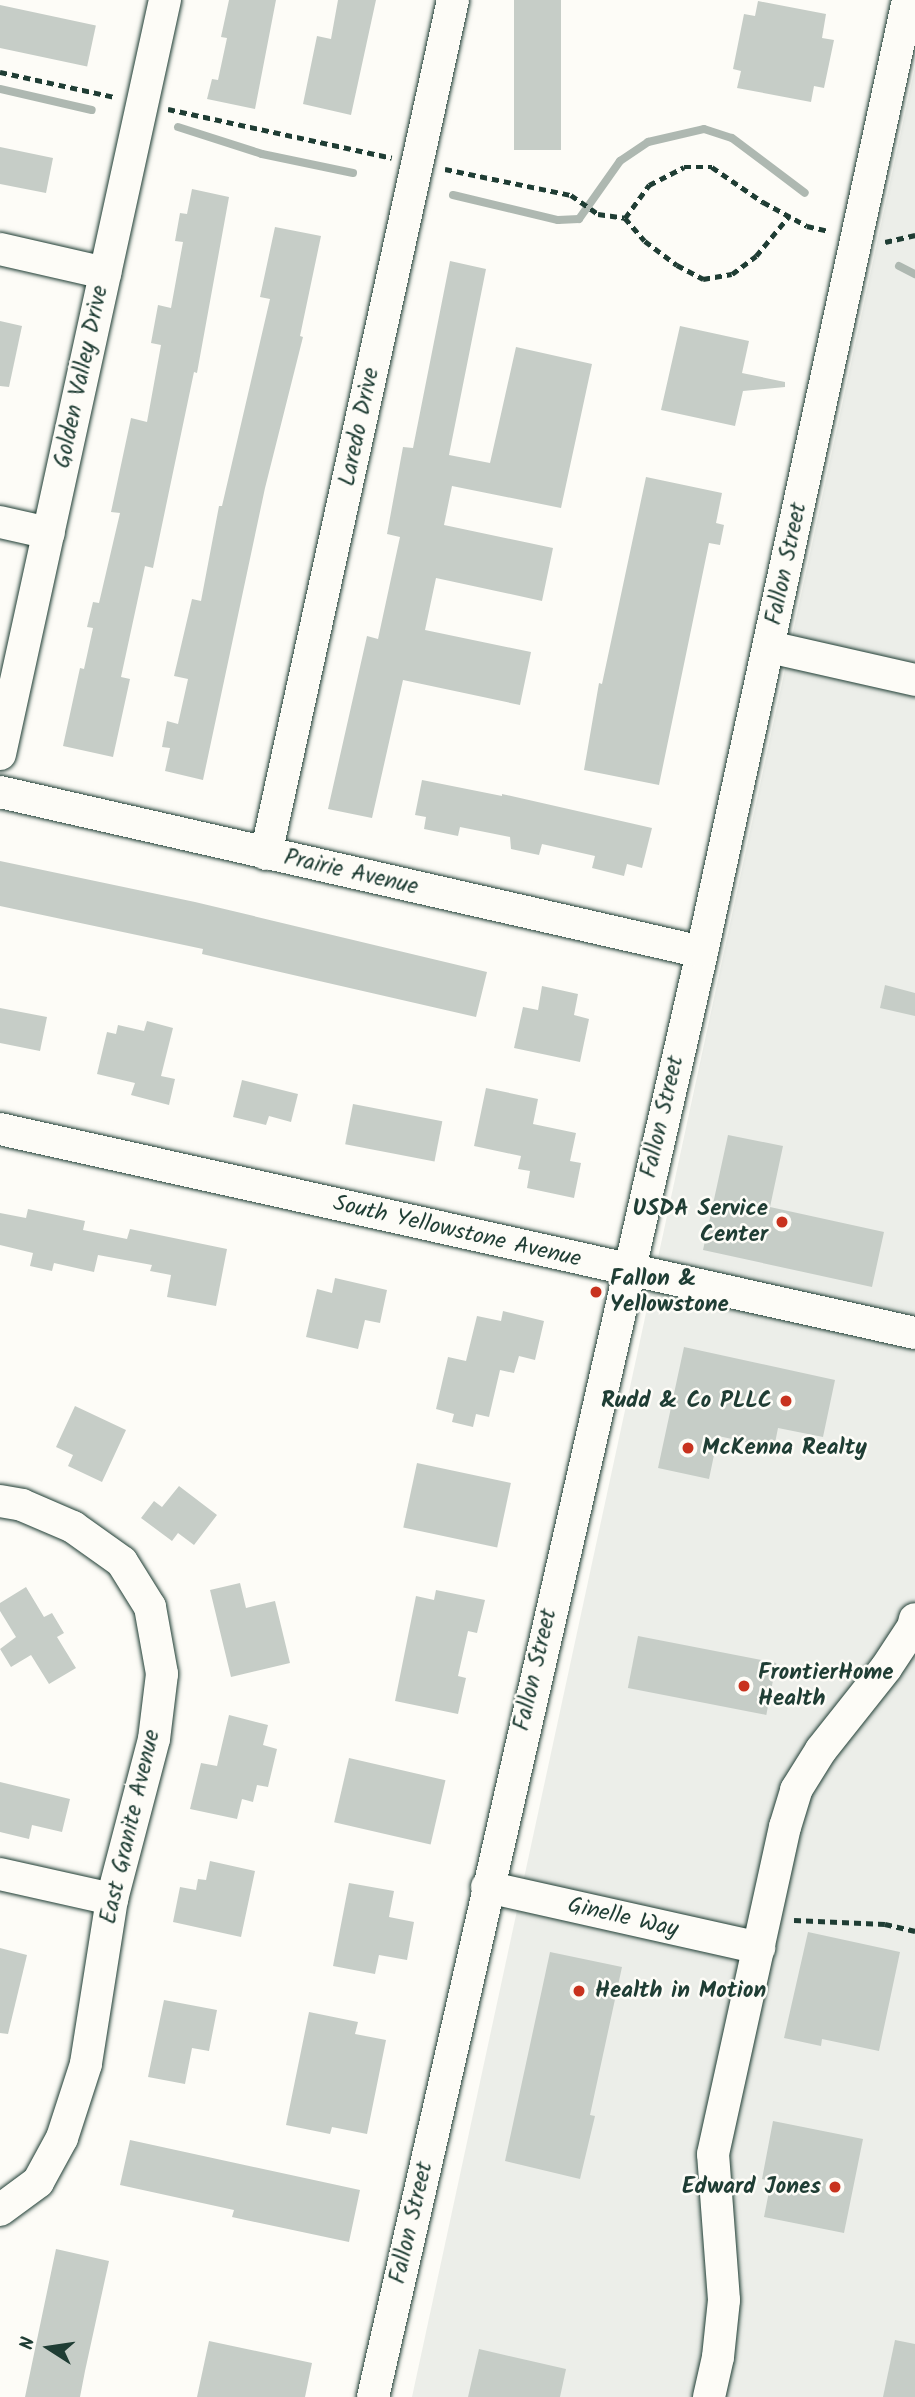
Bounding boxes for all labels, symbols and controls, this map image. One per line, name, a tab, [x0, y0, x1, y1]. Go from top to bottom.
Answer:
street label: Golden Valley Drive	[49, 283, 115, 471]
street label: Laredo Drive	[334, 365, 386, 489]
street label: Fallon Street	[761, 500, 813, 628]
street label: Prairie Avenue	[281, 844, 421, 902]
street label: Fallon Street	[636, 1053, 690, 1181]
street label: South Yellowstone Avenue	[330, 1190, 584, 1274]
place label: USDA Service Center	[633, 1195, 768, 1249]
marker: USDA Service Center	[774, 1214, 790, 1230]
place label: Fallon & Yellowstone	[610, 1265, 729, 1319]
marker: Fallon & Yellowstone	[588, 1284, 604, 1300]
place label: Rudd & Co PLLC	[601, 1387, 772, 1415]
marker: Rudd & Co PLLC	[778, 1393, 794, 1409]
place label: McKenna Realty	[702, 1434, 867, 1462]
marker: McKenna Realty	[680, 1440, 696, 1456]
street label: Fallon Street	[509, 1606, 563, 1734]
place label: FrontierHome Health	[758, 1659, 893, 1713]
marker: FrontierHome Health	[736, 1678, 752, 1694]
street label: East Granite Avenue	[95, 1727, 167, 1927]
street label: Ginelle Way	[565, 1892, 681, 1944]
place label: Health in Motion	[595, 1977, 766, 2005]
marker: Health in Motion	[569, 1981, 589, 2001]
street label: Fallon Street	[385, 2159, 439, 2287]
place label: Edward Jones	[682, 2173, 821, 2201]
marker: Edward Jones	[827, 2179, 843, 2195]
north arrow	[14, 2313, 84, 2383]
text: N	[13, 2335, 44, 2353]

